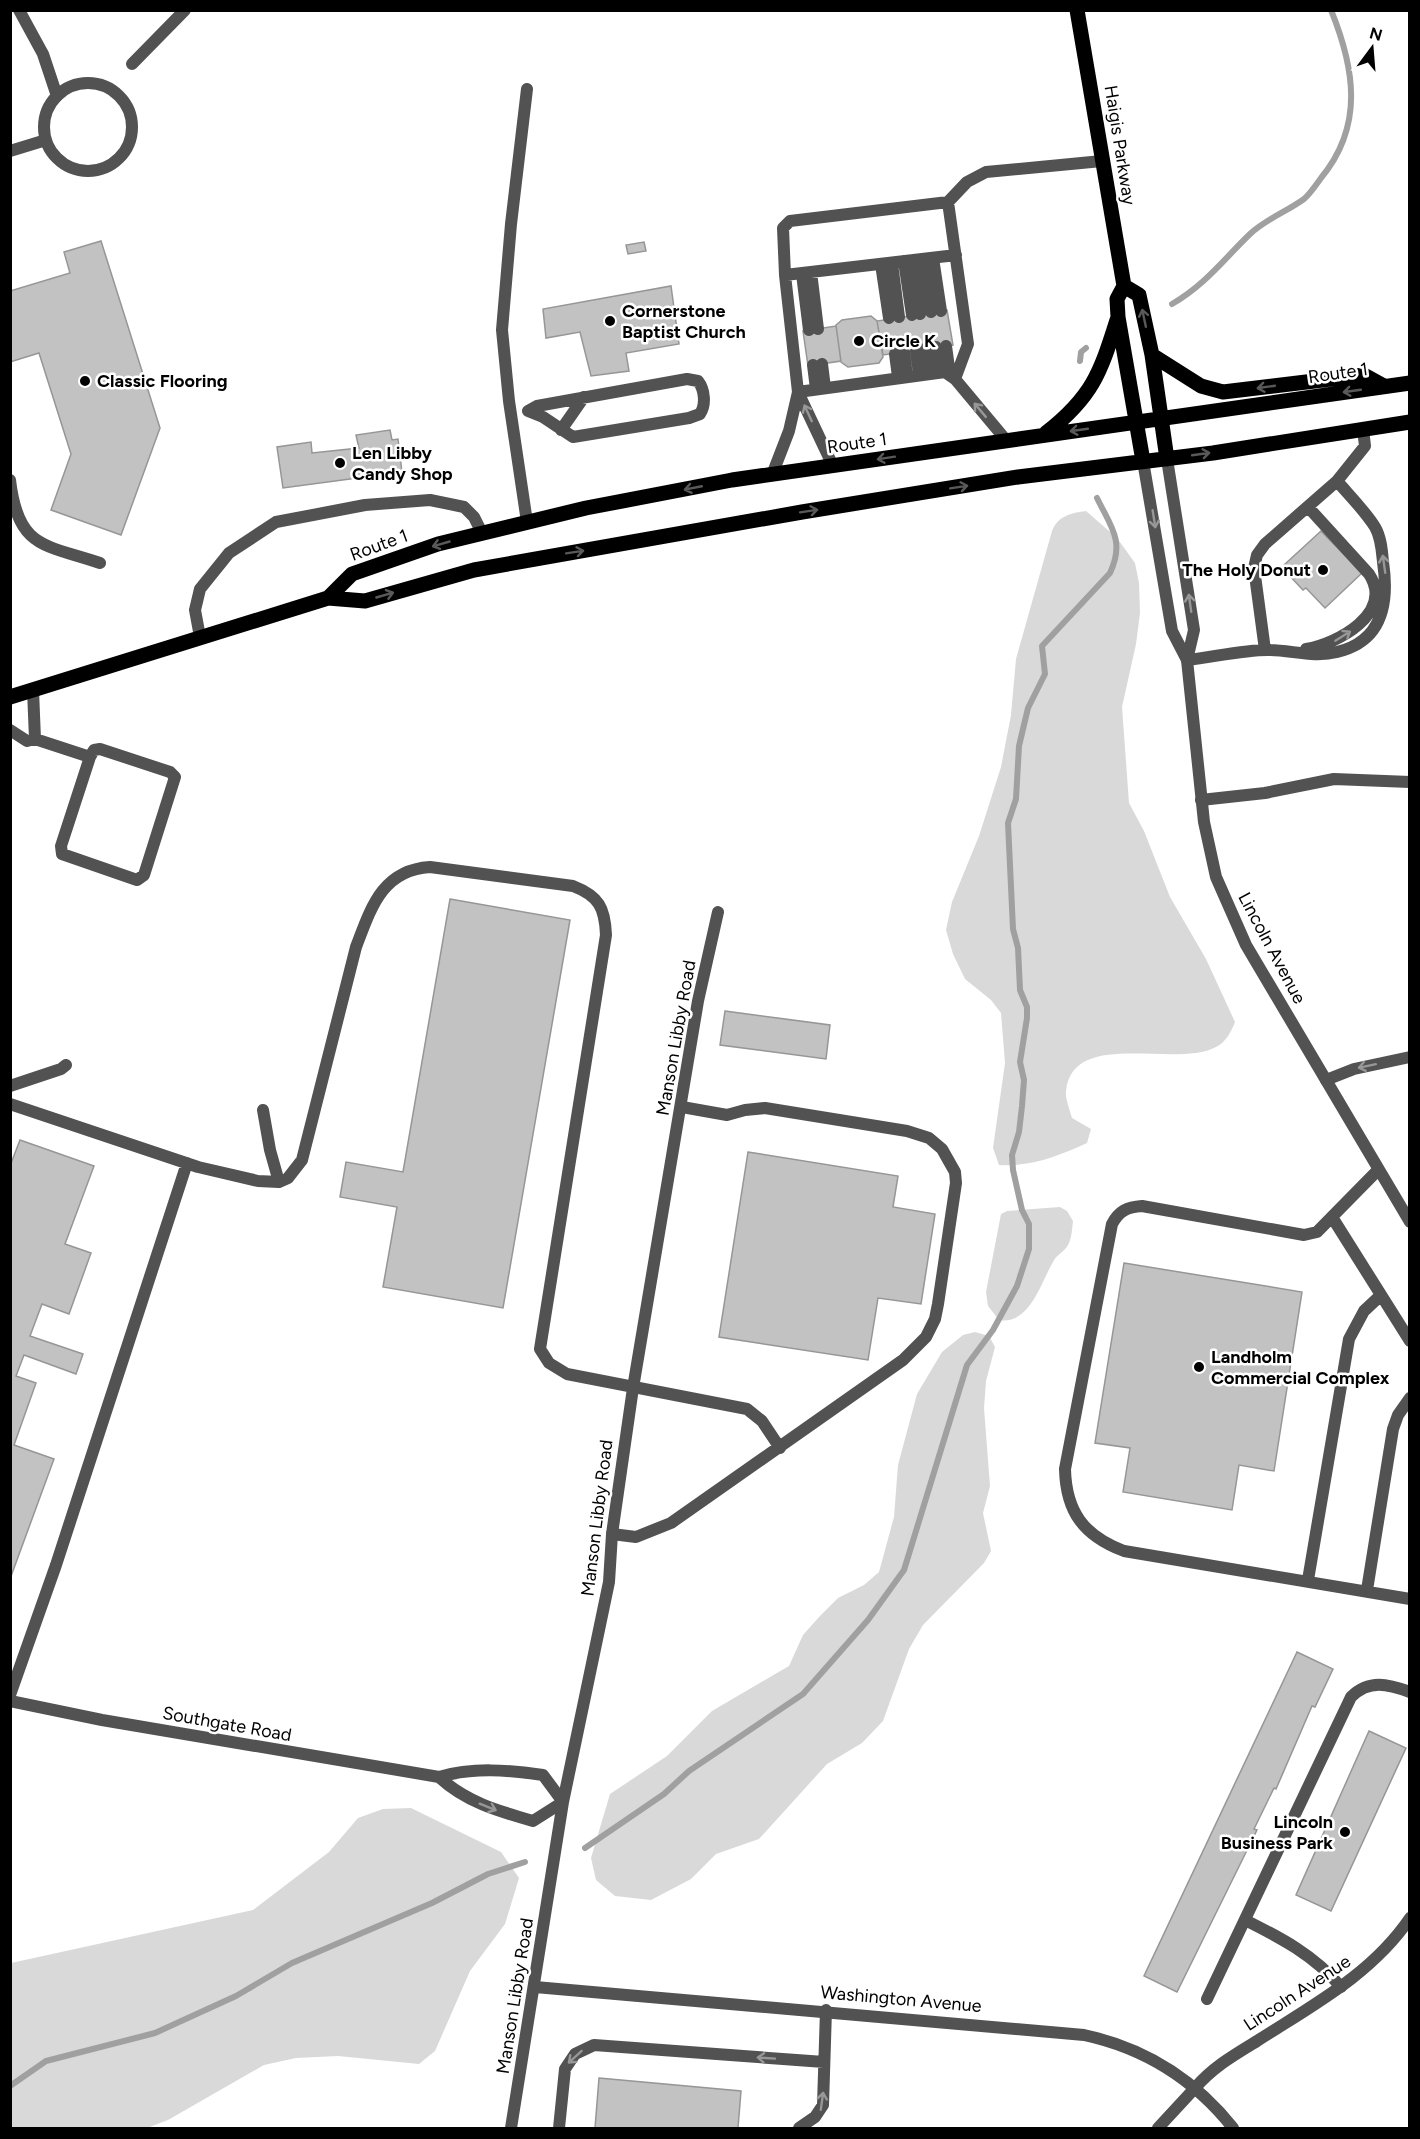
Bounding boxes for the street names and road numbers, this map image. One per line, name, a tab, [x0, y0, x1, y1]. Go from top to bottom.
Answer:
street label: Haigis Parkway	[1100, 83, 1140, 207]
street label: Route 1	[1307, 358, 1369, 388]
street label: Route 1	[826, 428, 888, 458]
street label: Route 1	[347, 524, 411, 566]
street label: Lincoln Avenue	[1233, 889, 1311, 1008]
street label: Manson Libby Road	[651, 959, 701, 1117]
street label: Manson Libby Road	[576, 1438, 618, 1598]
street label: Southgate Road	[161, 1702, 293, 1746]
street label: Manson Libby Road	[492, 1916, 538, 2076]
street label: Lincoln Avenue	[1239, 1950, 1355, 2036]
street label: Washington Avenue	[820, 1981, 983, 2017]

